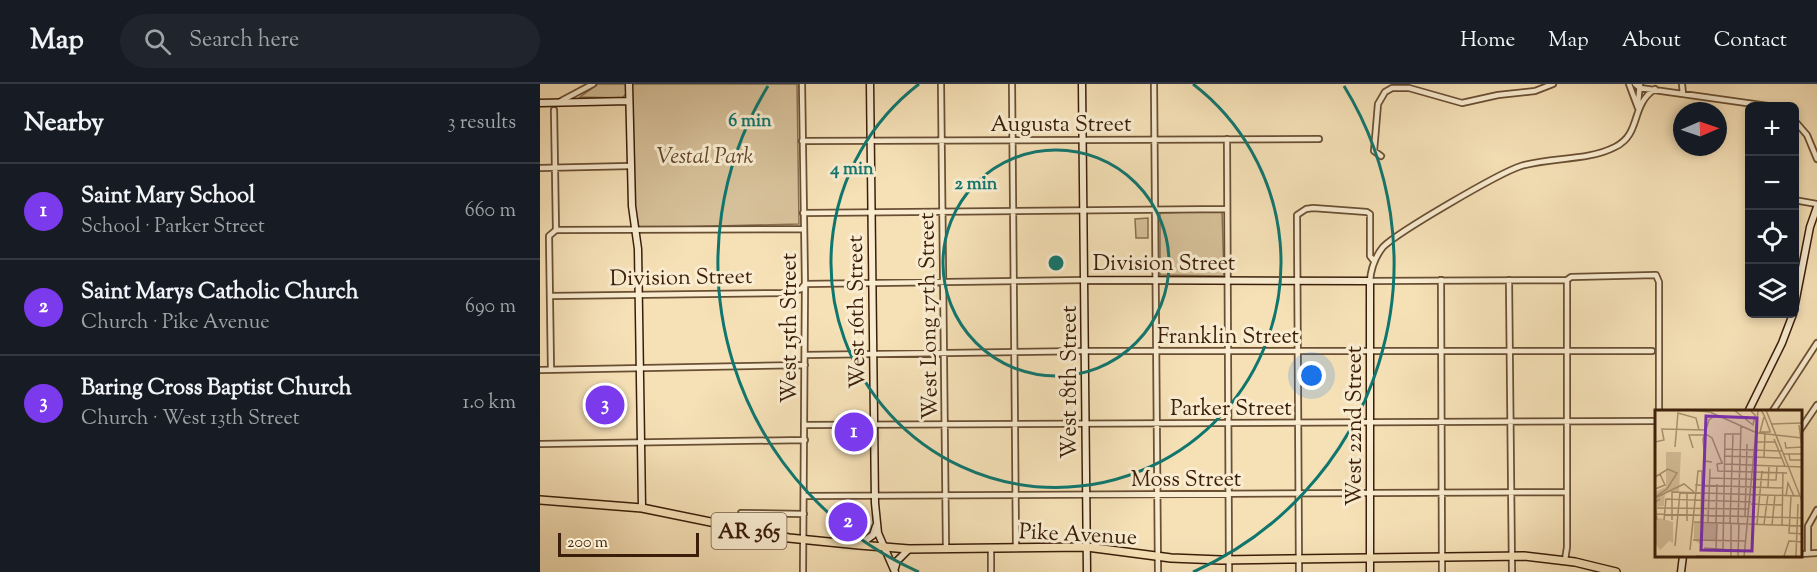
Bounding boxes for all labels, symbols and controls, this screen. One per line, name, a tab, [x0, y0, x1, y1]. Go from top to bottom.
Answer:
search box	[120, 14, 540, 68]
text: Map	[30, 21, 84, 61]
icon: search	[141, 25, 174, 58]
text: Search here	[189, 25, 299, 57]
text: Home	[1460, 26, 1515, 56]
text: Map	[1548, 26, 1589, 56]
text: About	[1622, 26, 1681, 56]
text: Contact	[1714, 26, 1787, 56]
north arrow	[1673, 102, 1727, 156]
map controls	[1745, 102, 1799, 318]
button: +	[1745, 102, 1799, 156]
text: Nearby	[24, 105, 104, 142]
text: 3 results	[447, 109, 516, 138]
text: 6 min	[728, 109, 772, 135]
street label: Augusta Street	[991, 110, 1132, 142]
park label: Vestal Park	[657, 142, 753, 174]
button: −	[1745, 156, 1799, 210]
text: 4 min	[829, 157, 874, 183]
text: 2 min	[955, 172, 998, 198]
text: Saint Mary School	[81, 181, 255, 213]
text: 1	[40, 197, 47, 226]
text: 660 m	[465, 197, 516, 226]
button: locate	[1745, 210, 1799, 264]
street label: West Long 17th Street	[912, 212, 948, 420]
text: School · Parker Street	[81, 213, 265, 242]
street label: West 16th Street	[841, 234, 875, 389]
street label: Division Street	[1093, 249, 1236, 281]
street label: West 15th Street	[775, 252, 807, 403]
centre of rings	[1046, 253, 1066, 273]
street label: Division Street	[609, 262, 753, 296]
button: layers	[1745, 264, 1799, 318]
text: Saint Marys Catholic Church	[81, 277, 359, 309]
text: 2	[39, 293, 48, 322]
text: 690 m	[465, 293, 516, 322]
street label: West 18th Street	[1055, 305, 1087, 459]
text: Church · Pike Avenue	[81, 309, 270, 338]
street label: Franklin Street	[1157, 322, 1300, 354]
street label: West 22nd Street	[1340, 345, 1372, 506]
your location	[1297, 361, 1326, 390]
text: Baring Cross Baptist Church	[81, 373, 352, 405]
pin: 3	[586, 382, 624, 428]
text: 3	[39, 389, 48, 418]
text: 1.0 km	[462, 389, 516, 418]
street label: Parker Street	[1170, 394, 1292, 426]
text: Church · West 13th Street	[81, 405, 300, 434]
pin: 1	[834, 410, 874, 454]
inset map	[1655, 410, 1802, 557]
street label: Moss Street	[1131, 465, 1242, 497]
pin: 2	[828, 500, 868, 544]
road number: AR 365	[712, 513, 786, 549]
street label: Pike Avenue	[1018, 517, 1138, 555]
scale bar	[558, 530, 699, 558]
text: 200 m	[567, 532, 608, 555]

